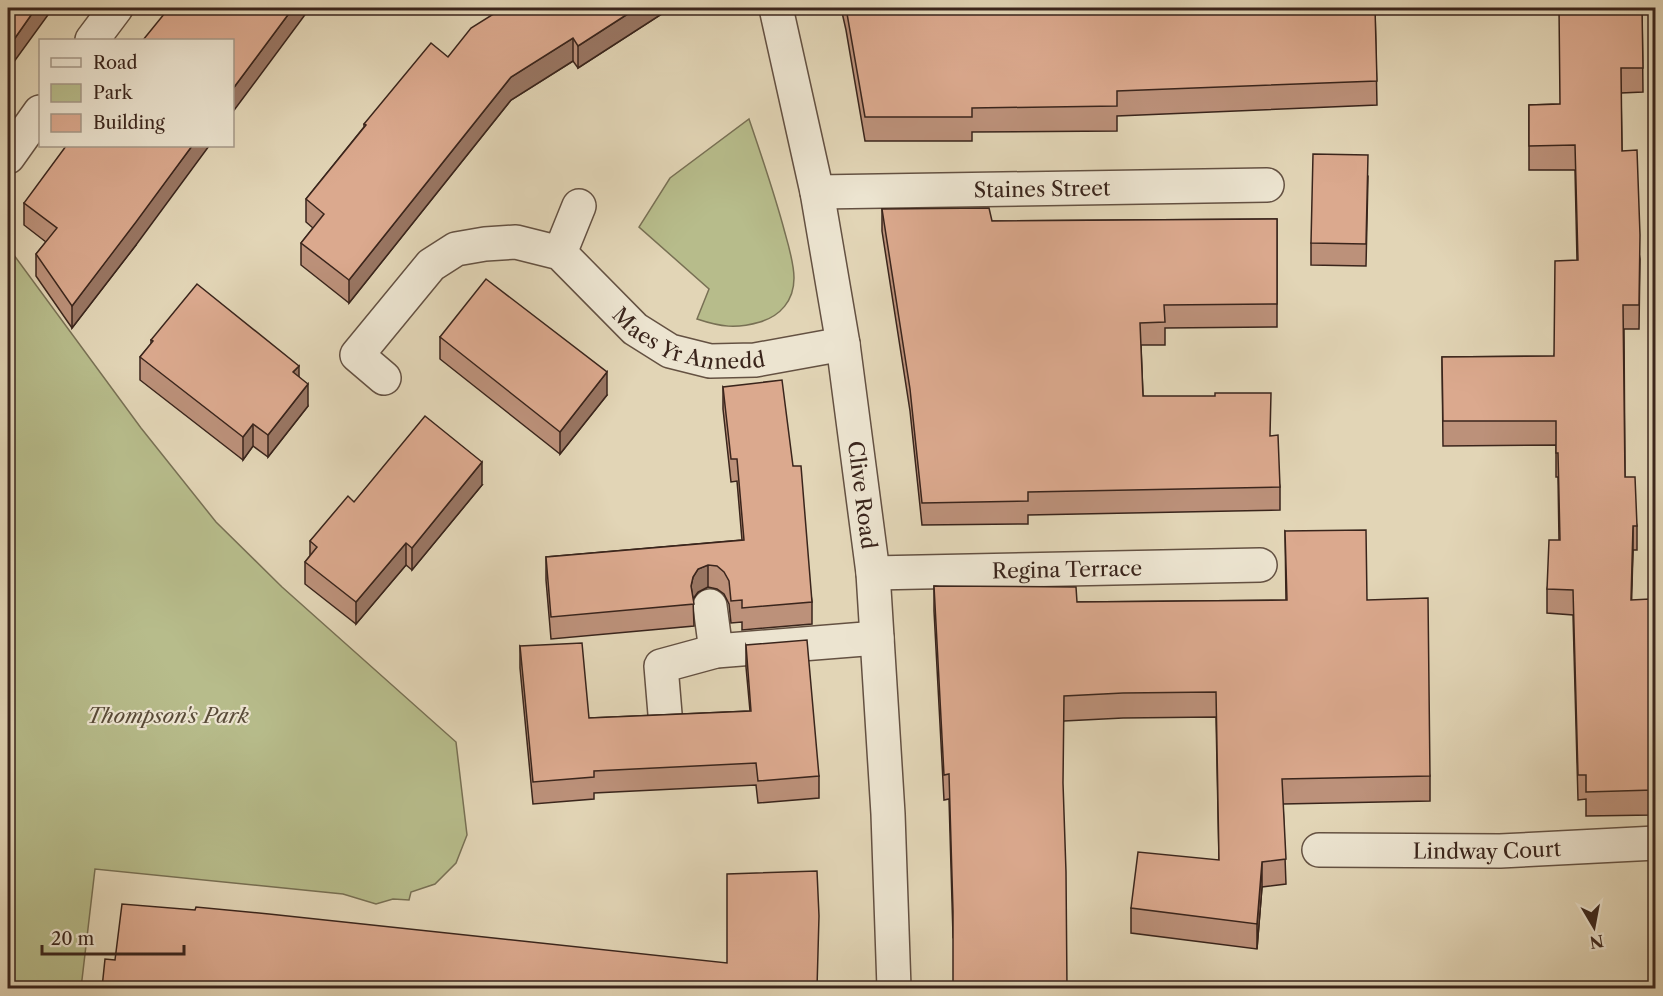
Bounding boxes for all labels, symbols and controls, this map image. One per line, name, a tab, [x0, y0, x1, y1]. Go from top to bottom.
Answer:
legend	[39, 39, 234, 147]
text: Road	[93, 52, 138, 74]
text: Park	[93, 82, 134, 104]
text: Building	[93, 112, 165, 134]
street label: Staines Street	[973, 175, 1111, 202]
street label: Maes Yr Annedd	[608, 302, 767, 374]
street label: Clive Road	[843, 439, 882, 551]
street label: Regina Terrace	[991, 555, 1142, 583]
park label: Thompson's Park	[87, 703, 249, 728]
street label: Lindway Court	[1413, 835, 1562, 864]
north arrow	[1564, 897, 1624, 957]
scale bar	[42, 918, 184, 956]
text: 20 m	[51, 928, 95, 950]
text: N	[1588, 931, 1605, 953]

